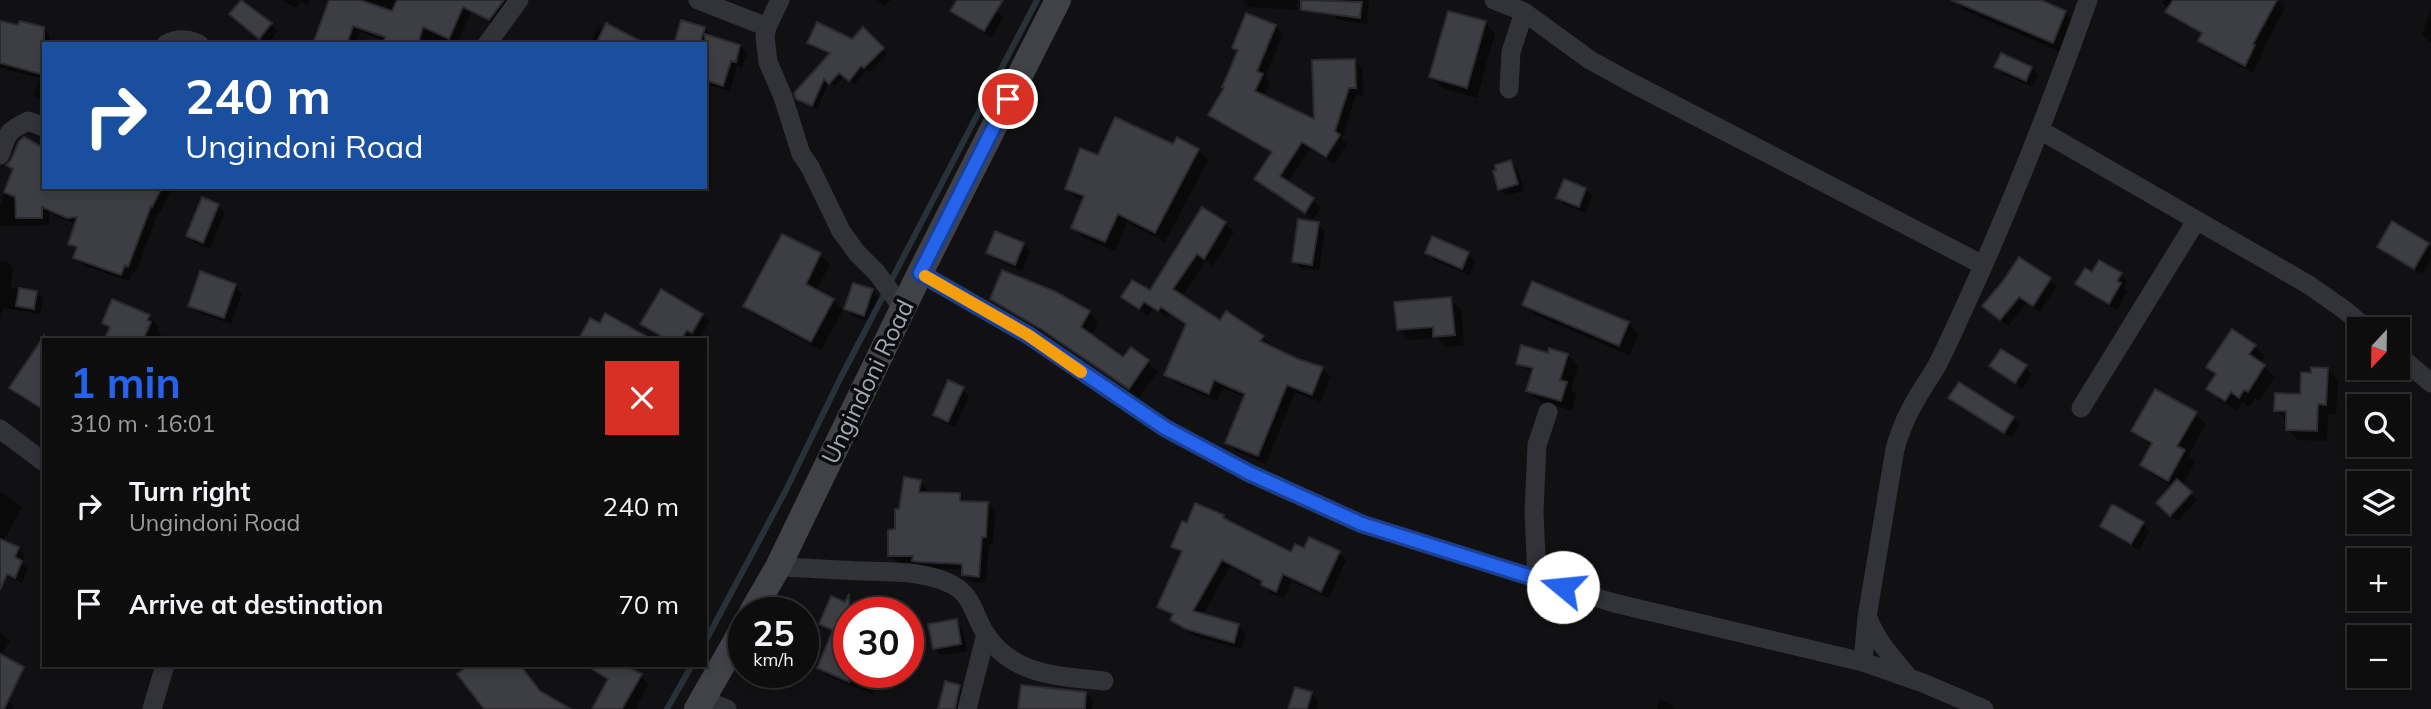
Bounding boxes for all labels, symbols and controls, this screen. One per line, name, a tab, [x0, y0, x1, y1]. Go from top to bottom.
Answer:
text: 240 m	[185, 65, 331, 126]
pin	[978, 69, 1038, 129]
icon: right	[70, 70, 161, 161]
icon: arrive	[989, 80, 1027, 118]
text: Ungindoni Road	[185, 126, 423, 166]
street label: Ungindoni Road	[814, 295, 920, 469]
north arrow	[2347, 317, 2410, 380]
map controls	[2347, 317, 2410, 688]
text: 1 min	[70, 356, 181, 409]
button: close	[605, 361, 679, 435]
button: search	[2347, 394, 2410, 457]
text: 310 m · 16:01	[70, 409, 215, 438]
button: layers	[2347, 471, 2410, 534]
text: Turn right	[129, 475, 250, 508]
icon: right	[70, 487, 108, 525]
text: 240 m	[603, 490, 679, 523]
text: Ungindoni Road	[129, 508, 300, 537]
button: +	[2347, 548, 2410, 611]
position arrow	[1526, 550, 1600, 624]
icon: arrive	[70, 585, 108, 623]
text: Arrive at destination	[129, 588, 384, 621]
text: 70 m	[618, 588, 679, 621]
speed limit sign: 30	[833, 597, 924, 688]
text: 25	[752, 611, 795, 655]
button: −	[2347, 625, 2410, 688]
text: km/h	[753, 648, 794, 671]

